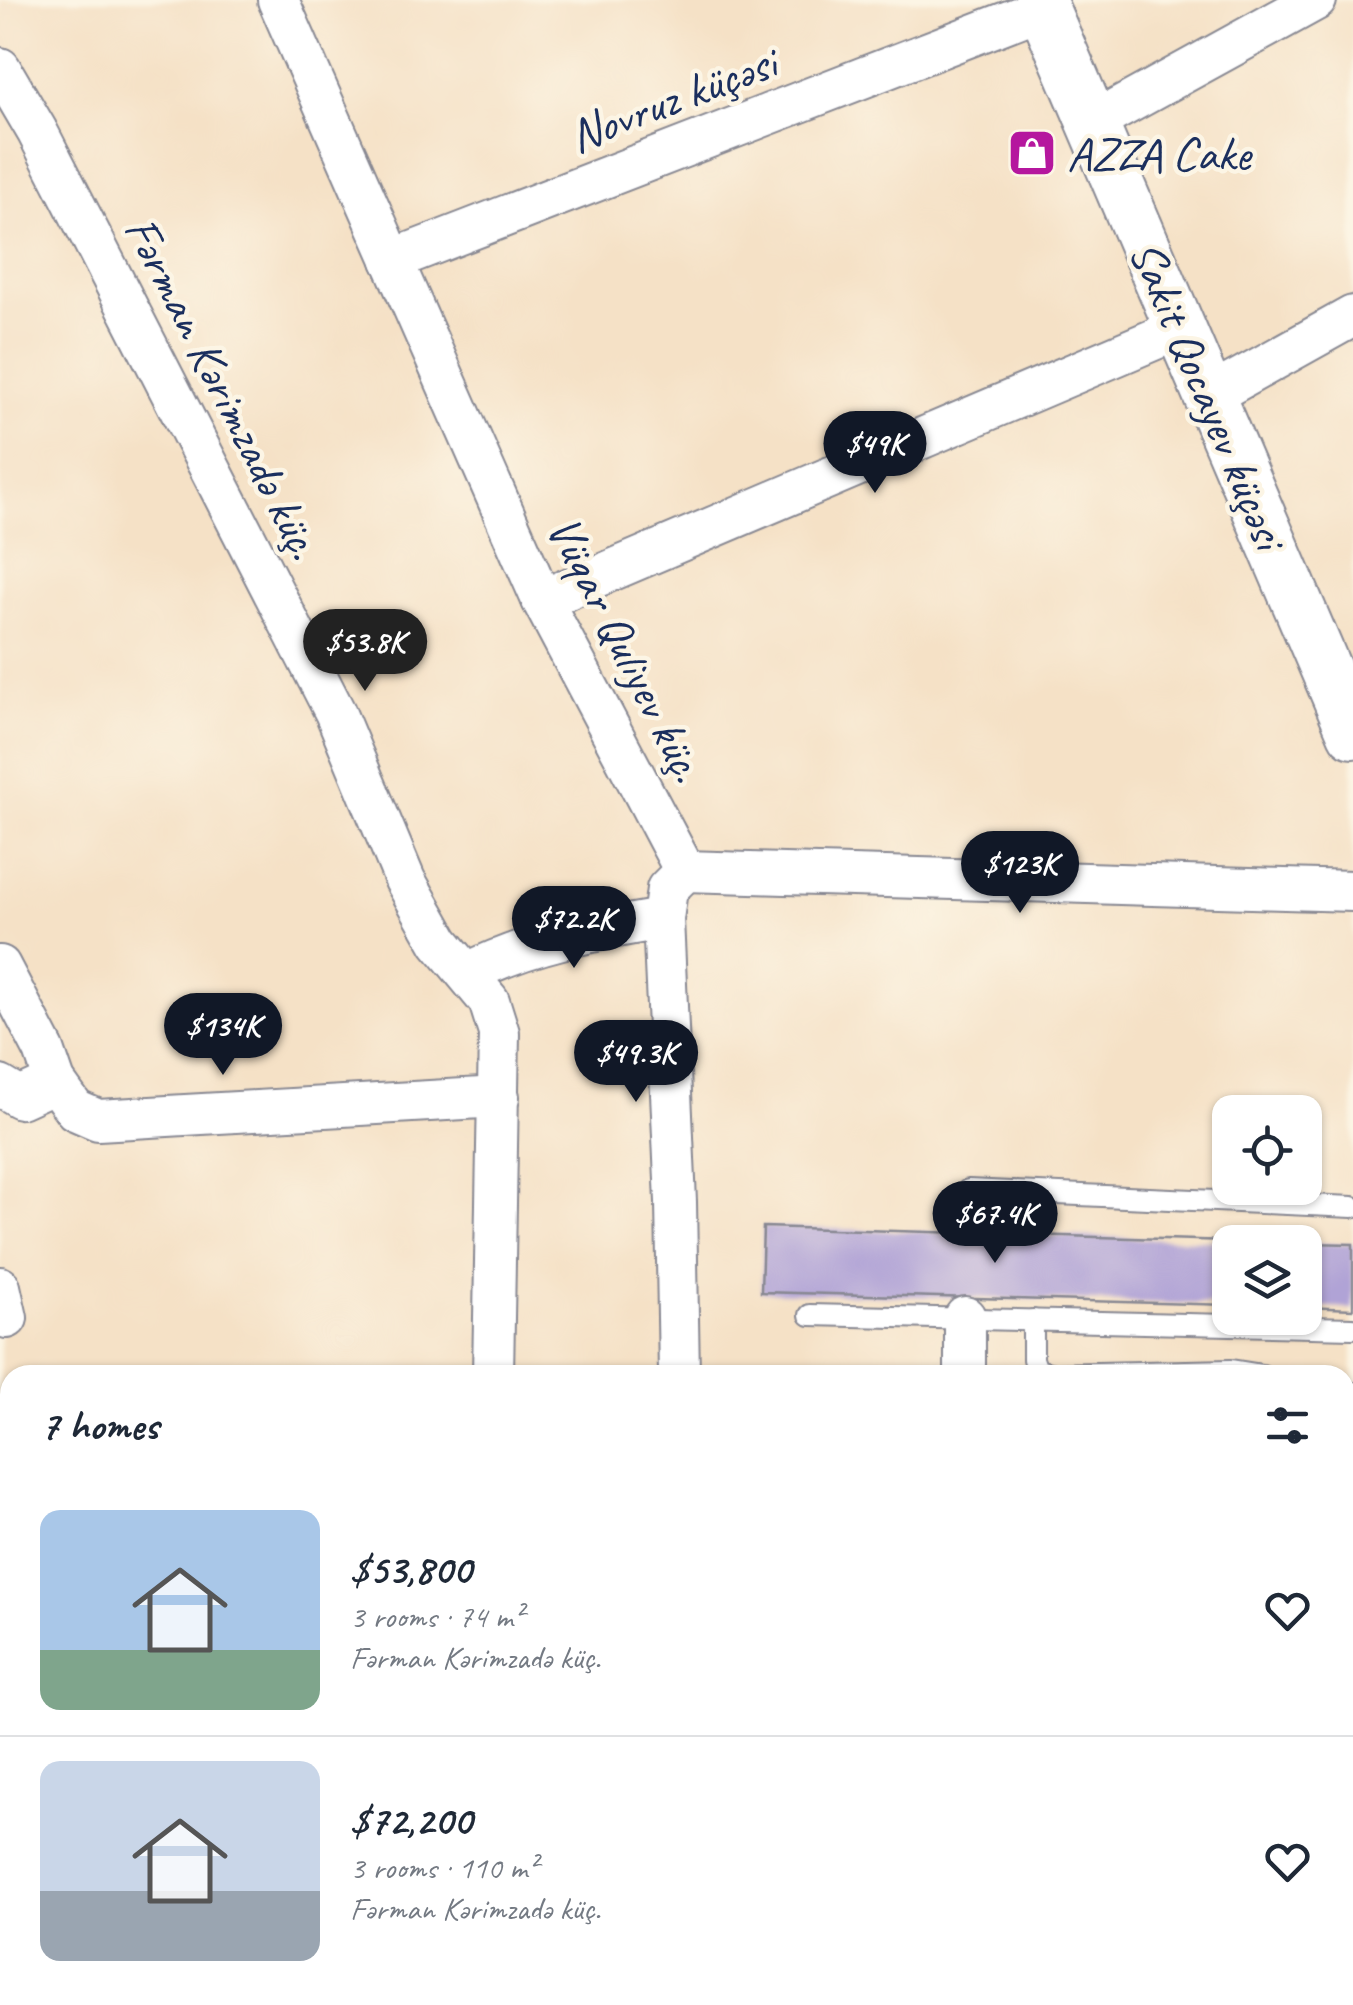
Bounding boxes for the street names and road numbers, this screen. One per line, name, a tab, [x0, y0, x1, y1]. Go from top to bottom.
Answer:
street label: Novruz küçəsi	[560, 30, 789, 166]
street label: Fərman Kərimzadə küç.	[111, 206, 335, 569]
street label: Sakit Qocayev küçəsi	[1116, 231, 1302, 562]
street label: Vüqar Quliyev küç.	[534, 506, 719, 792]

